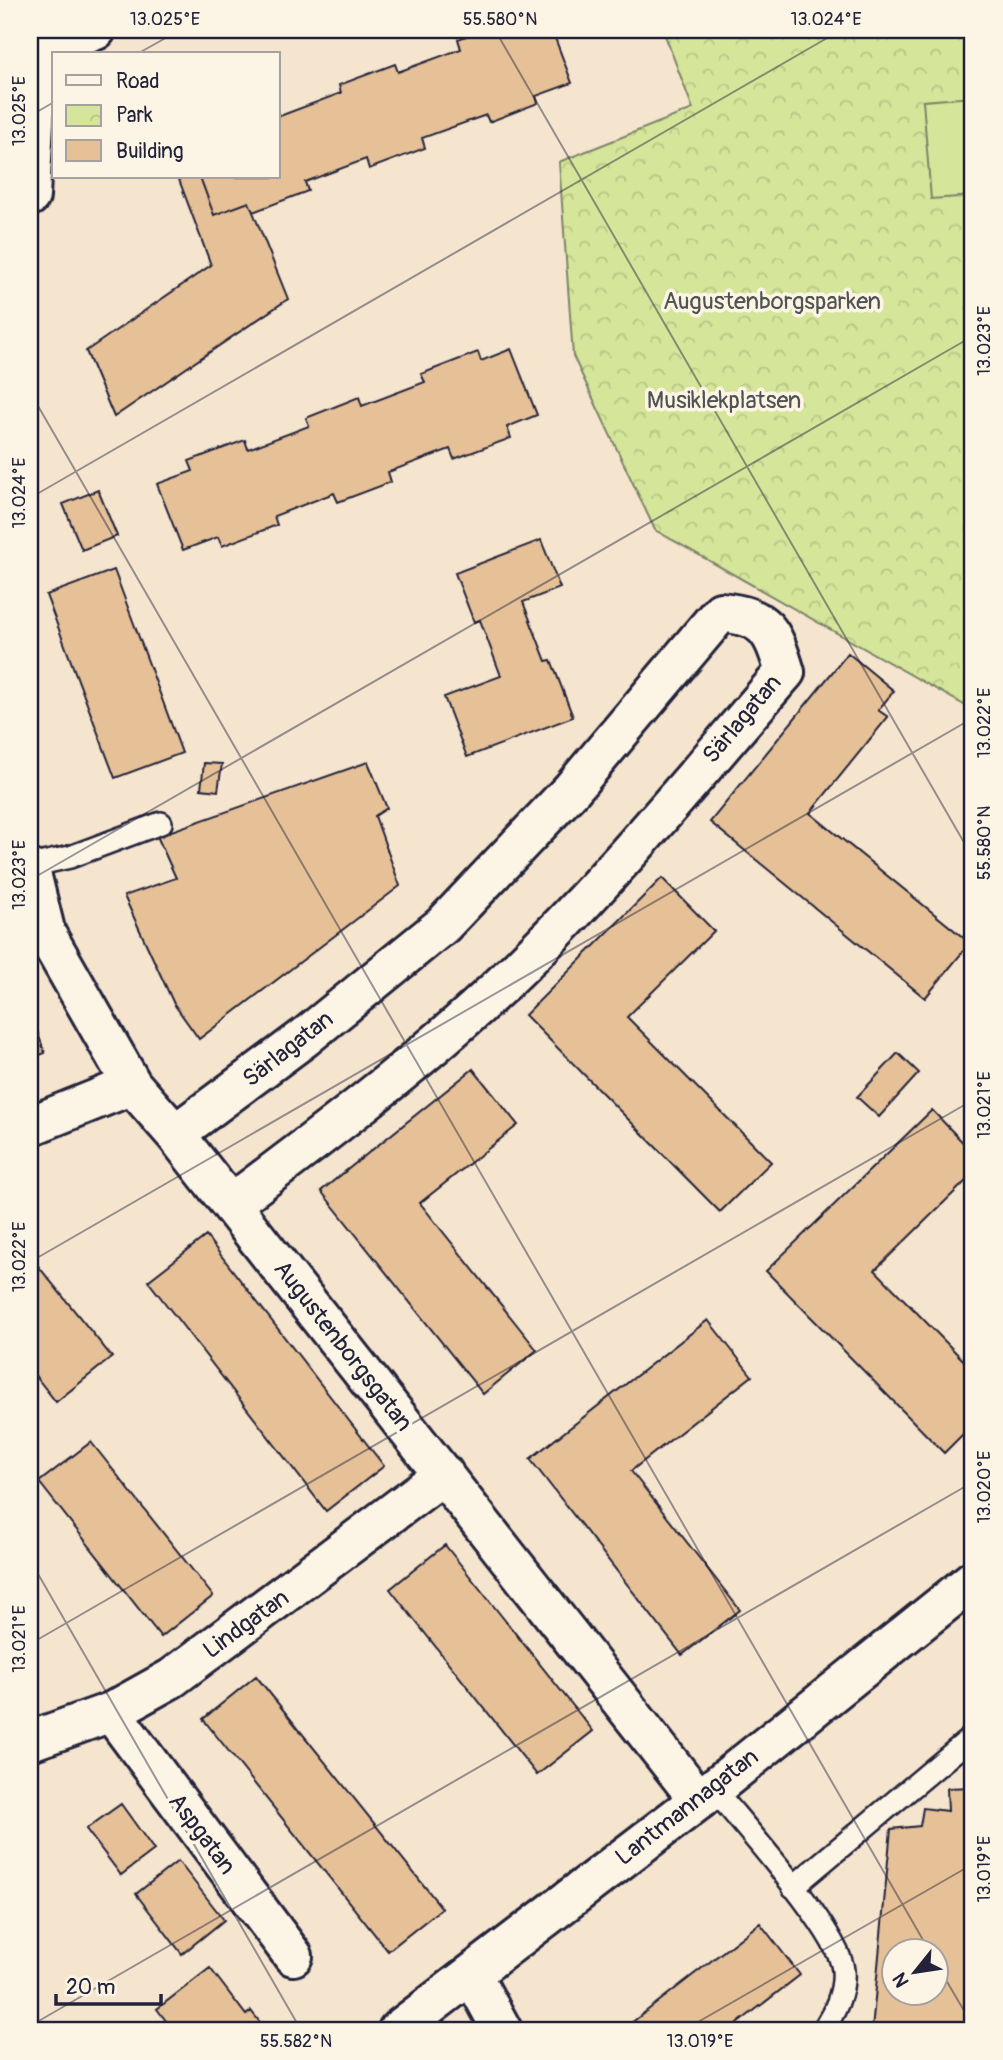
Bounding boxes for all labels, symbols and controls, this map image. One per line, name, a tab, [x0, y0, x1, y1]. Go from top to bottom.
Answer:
text: 13.025°E	[130, 8, 200, 31]
text: 55.580°N	[463, 8, 537, 31]
text: 13.024°E	[790, 8, 862, 31]
legend	[52, 52, 280, 178]
text: Road	[116, 68, 160, 95]
text: 13.025°E	[8, 76, 31, 146]
text: Park	[116, 102, 153, 129]
text: Building	[116, 138, 183, 165]
park label: Augustenborgsparken	[663, 287, 881, 316]
text: 13.023°E	[973, 306, 996, 376]
park label: Musiklekplatsen	[647, 386, 801, 415]
text: 13.024°E	[8, 457, 31, 529]
street label: Särlagatan	[696, 669, 788, 769]
text: 13.022°E	[973, 688, 996, 758]
text: 55.580°N	[973, 806, 996, 880]
text: 13.023°E	[8, 840, 31, 910]
street label: Särlagatan	[237, 1005, 339, 1093]
text: 13.021°E	[973, 1071, 996, 1139]
text: 13.022°E	[8, 1222, 31, 1292]
street label: Augustenborgsgatan	[267, 1255, 419, 1437]
text: 13.020°E	[973, 1451, 996, 1523]
street label: Lindgatan	[197, 1583, 295, 1665]
text: 13.021°E	[8, 1605, 31, 1673]
street label: Lantmannagatan	[610, 1742, 764, 1872]
street label: Aspgatan	[162, 1788, 242, 1880]
text: 13.019°E	[973, 1836, 996, 1902]
north arrow	[880, 1938, 950, 2008]
scale bar	[56, 1962, 161, 2006]
text: N	[887, 1968, 915, 1992]
text: 20 m	[66, 1974, 115, 2001]
text: 55.582°N	[260, 2030, 332, 2053]
text: 13.019°E	[667, 2030, 733, 2053]

